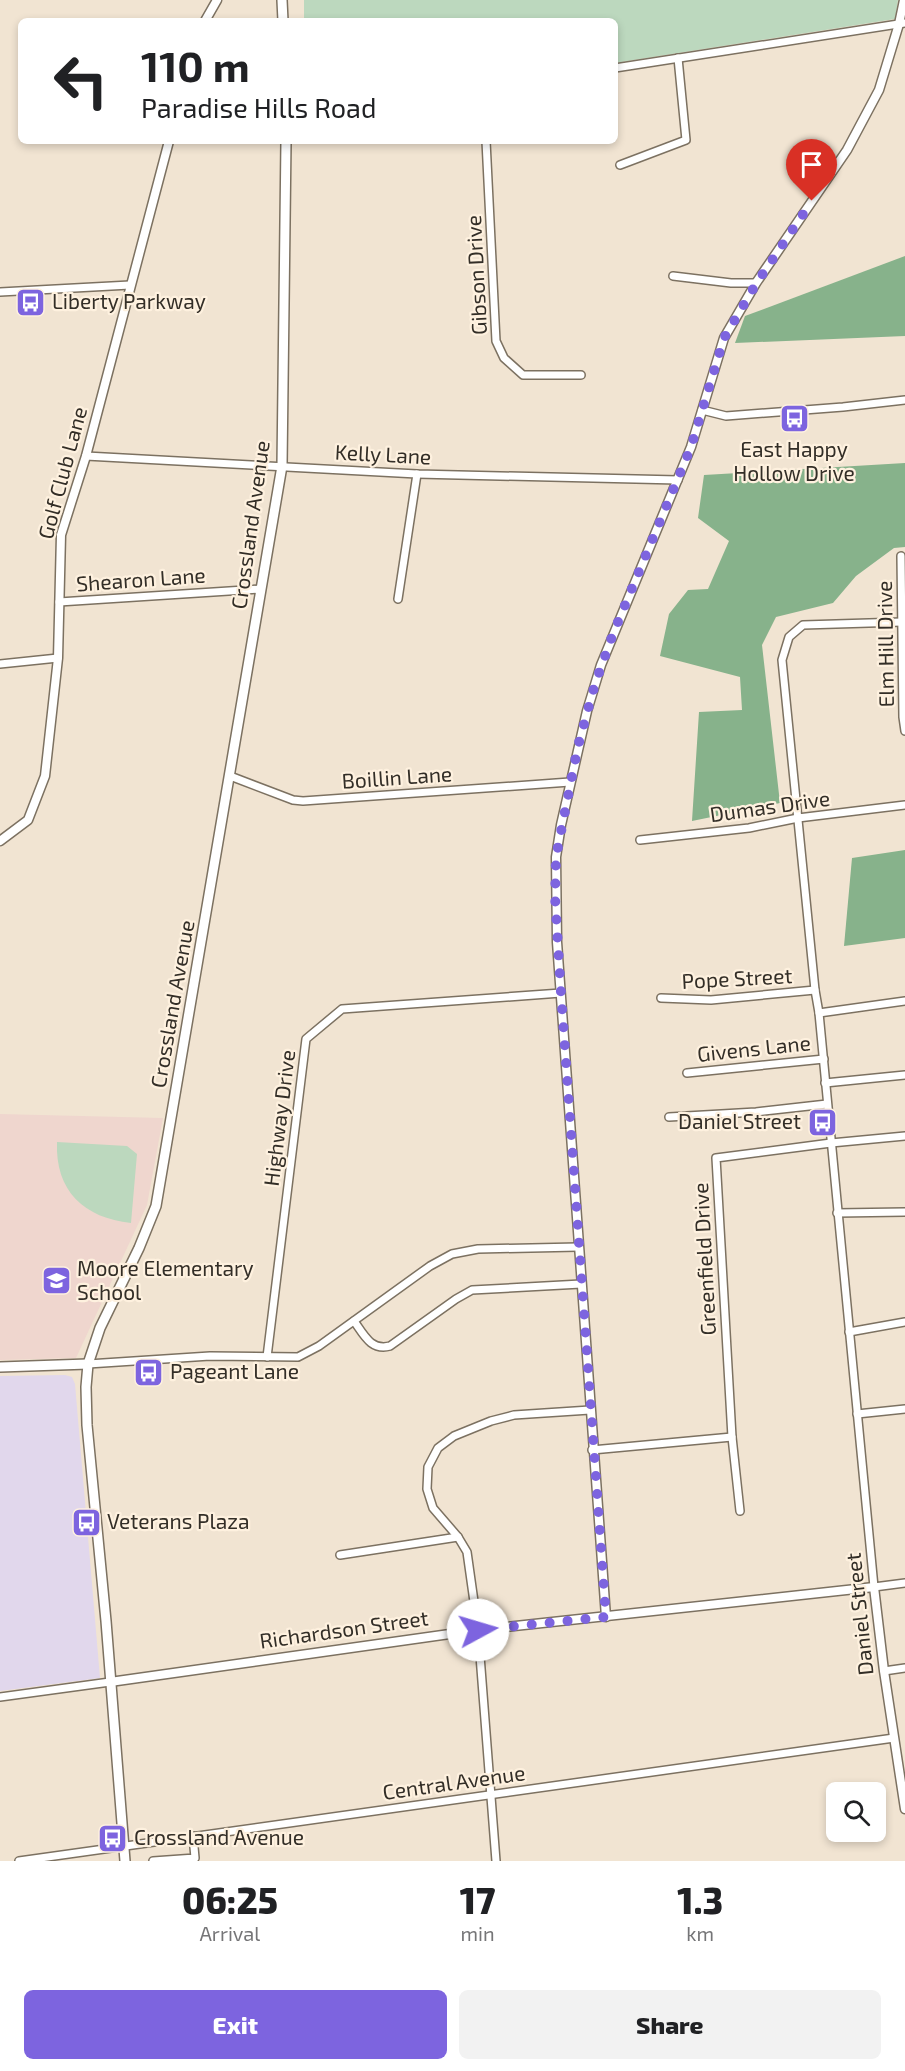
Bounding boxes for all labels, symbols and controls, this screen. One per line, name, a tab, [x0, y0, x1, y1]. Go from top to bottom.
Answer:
text: 110 m	[141, 40, 250, 90]
icon: left	[42, 42, 120, 120]
text: Paradise Hills Road	[141, 91, 376, 123]
pin	[786, 139, 837, 201]
icon: arrive	[795, 148, 828, 181]
street label: Gibson Drive	[460, 215, 491, 336]
bus stop icon: Liberty Parkway	[15, 286, 47, 318]
place label: Liberty Parkway	[52, 288, 206, 313]
bus stop icon: East Happy Hollow Drive	[778, 403, 810, 435]
street label: Golf Club Lane	[32, 404, 91, 542]
place label: East Happy Hollow Drive	[733, 436, 855, 485]
street label: Kelly Lane	[334, 438, 432, 469]
street label: Crossland Avenue	[225, 439, 274, 611]
street label: Shearon Lane	[75, 562, 206, 595]
street label: Elm Hill Drive	[871, 580, 898, 708]
street label: Boillin Lane	[341, 760, 453, 793]
street label: Dumas Drive	[708, 785, 831, 826]
street label: Crossland Avenue	[144, 918, 199, 1090]
street label: Pope Street	[681, 962, 793, 993]
street label: Givens Lane	[696, 1029, 812, 1066]
street label: Highway Drive	[258, 1048, 299, 1187]
bus stop icon: Daniel Street	[806, 1106, 838, 1138]
place label: Daniel Street	[678, 1108, 801, 1133]
street label: Greenfield Drive	[687, 1182, 720, 1336]
place label: Moore Elementary School	[77, 1255, 254, 1304]
school or university icon: Moore Elementary School	[40, 1265, 72, 1297]
bus stop icon: Pageant Lane	[133, 1356, 165, 1388]
place label: Pageant Lane	[170, 1358, 299, 1383]
bus stop icon: Veterans Plaza	[70, 1506, 102, 1538]
place label: Veterans Plaza	[107, 1508, 249, 1533]
street label: Daniel Street	[840, 1552, 877, 1677]
position arrow	[446, 1598, 510, 1662]
street label: Richardson Street	[258, 1604, 430, 1653]
street label: Central Avenue	[381, 1759, 527, 1804]
map controls	[826, 1782, 886, 1842]
button: search	[826, 1782, 886, 1842]
bus stop icon: Crossland Avenue	[97, 1822, 129, 1854]
place label: Crossland Avenue	[134, 1824, 304, 1849]
text: 06:25	[182, 1878, 278, 1921]
text: 17	[460, 1878, 495, 1921]
text: 1.3	[677, 1878, 723, 1921]
text: Arrival	[199, 1921, 260, 1945]
text: min	[460, 1921, 495, 1945]
text: km	[686, 1921, 714, 1945]
button: Exit	[24, 1990, 447, 2059]
button: Share	[459, 1990, 881, 2059]

